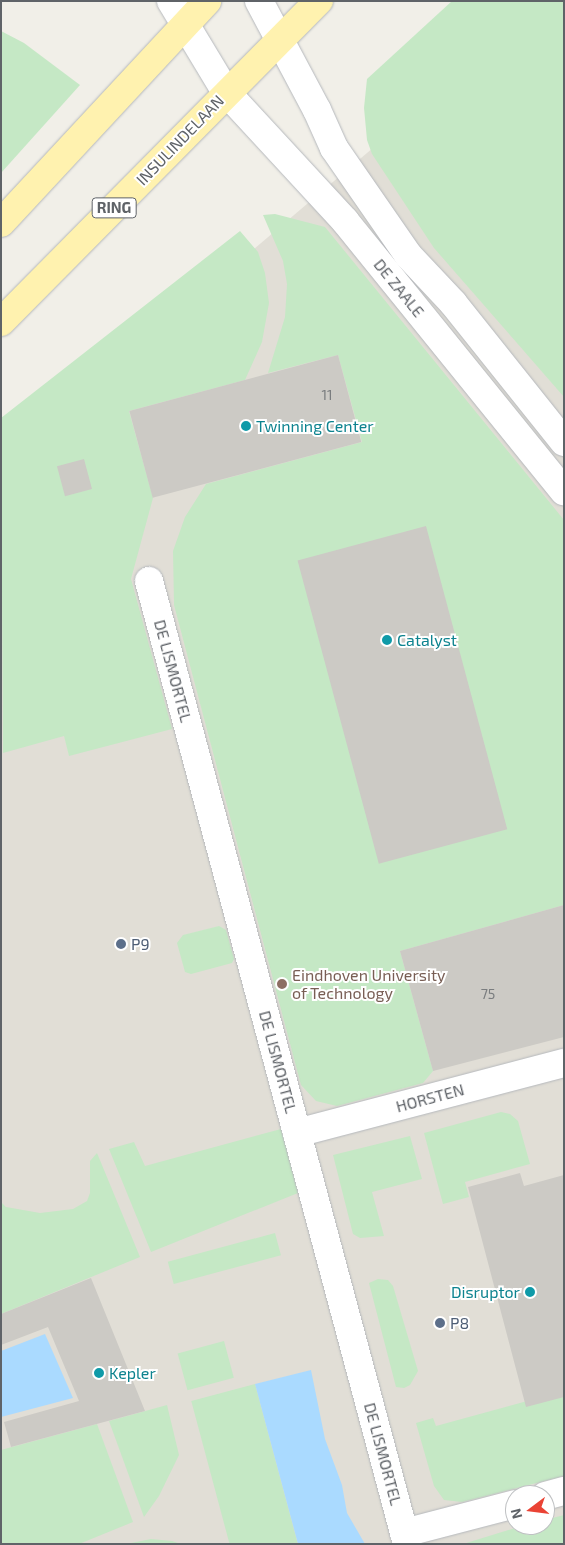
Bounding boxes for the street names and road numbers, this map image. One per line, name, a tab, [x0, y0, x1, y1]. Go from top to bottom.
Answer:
street label: INSULINDELAAN	[132, 91, 228, 189]
road number: RING	[92, 196, 136, 220]
street label: DE ZAALE	[370, 255, 428, 321]
street label: DE LISMORTEL	[150, 618, 196, 724]
street label: DE LISMORTEL	[255, 1009, 301, 1115]
street label: HORSTEN	[394, 1080, 466, 1116]
street label: DE LISMORTEL	[360, 1401, 406, 1507]

